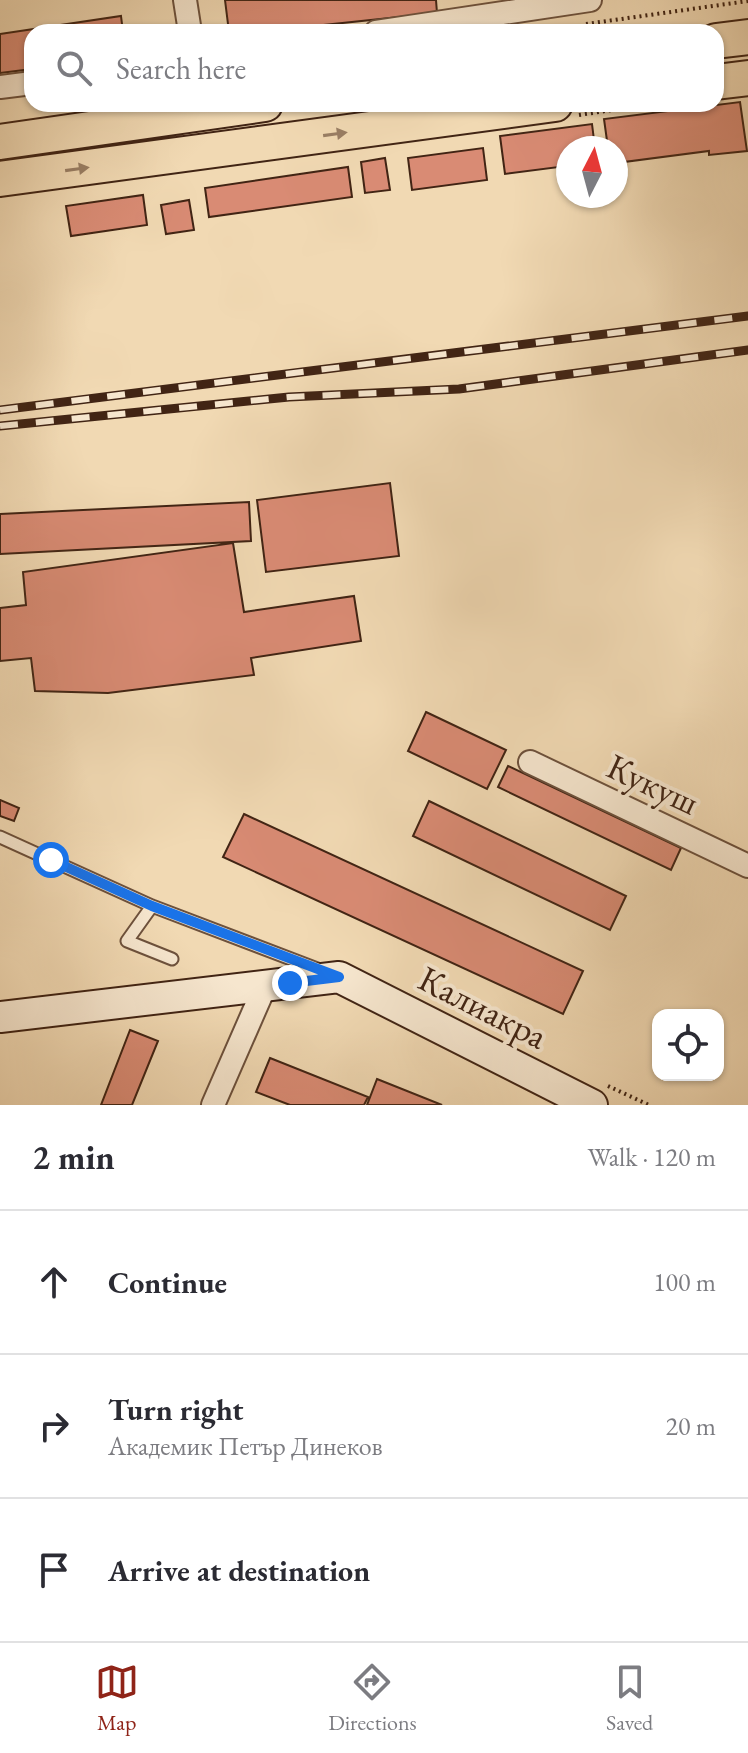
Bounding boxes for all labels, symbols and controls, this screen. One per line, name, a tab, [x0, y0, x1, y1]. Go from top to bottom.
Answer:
search box	[24, 24, 724, 112]
icon: search	[52, 46, 96, 90]
text: Search here	[116, 49, 246, 88]
one-way arrow	[323, 127, 348, 140]
north arrow	[556, 136, 628, 208]
one-way arrow	[65, 162, 90, 175]
street label: Кукуш	[600, 742, 707, 826]
route start	[33, 842, 69, 878]
street label: Калиакра	[411, 955, 556, 1060]
route end	[272, 965, 308, 1001]
map controls	[652, 1009, 724, 1081]
button: locate	[652, 1009, 724, 1081]
text: 2 min	[32, 1135, 115, 1179]
text: Walk · 120 m	[588, 1140, 716, 1174]
icon: ahead	[32, 1260, 76, 1304]
text: Continue	[108, 1263, 227, 1302]
text: 100 m	[653, 1265, 716, 1299]
text: Turn right	[108, 1390, 244, 1429]
icon: right	[32, 1404, 76, 1448]
text: 20 m	[666, 1409, 716, 1443]
text: Академик Петър Динеков	[108, 1429, 383, 1463]
icon: arrive	[32, 1548, 76, 1592]
text: Arrive at destination	[108, 1551, 370, 1590]
tab: Map	[95, 1660, 139, 1737]
tab: Directions	[328, 1660, 417, 1737]
tab: Saved	[606, 1660, 653, 1737]

